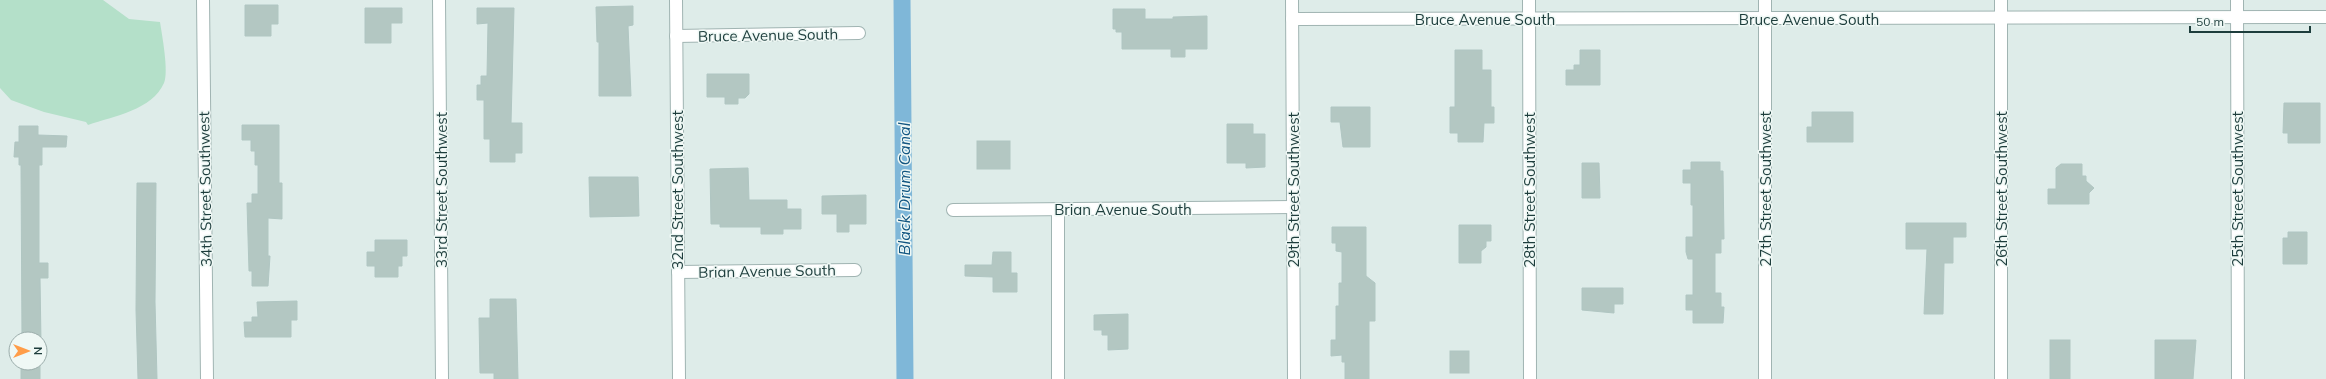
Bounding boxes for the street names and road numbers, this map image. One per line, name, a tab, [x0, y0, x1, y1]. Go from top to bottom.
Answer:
street label: Bruce Avenue South	[1415, 10, 1555, 29]
street label: Bruce Avenue South	[1739, 10, 1879, 29]
street label: Bruce Avenue South	[698, 24, 838, 46]
street label: 32nd Street Southwest	[668, 110, 687, 270]
street label: 34th Street Southwest	[194, 111, 216, 267]
street label: 27th Street Southwest	[1756, 111, 1775, 267]
street label: 26th Street Southwest	[1992, 111, 2011, 267]
street label: 25th Street Southwest	[2228, 111, 2247, 267]
street label: 33rd Street Southwest	[432, 112, 451, 268]
street label: 29th Street Southwest	[1284, 112, 1303, 268]
street label: 28th Street Southwest	[1520, 112, 1539, 268]
street label: Brian Avenue South	[1054, 200, 1192, 219]
street label: Brian Avenue South	[698, 260, 836, 282]

